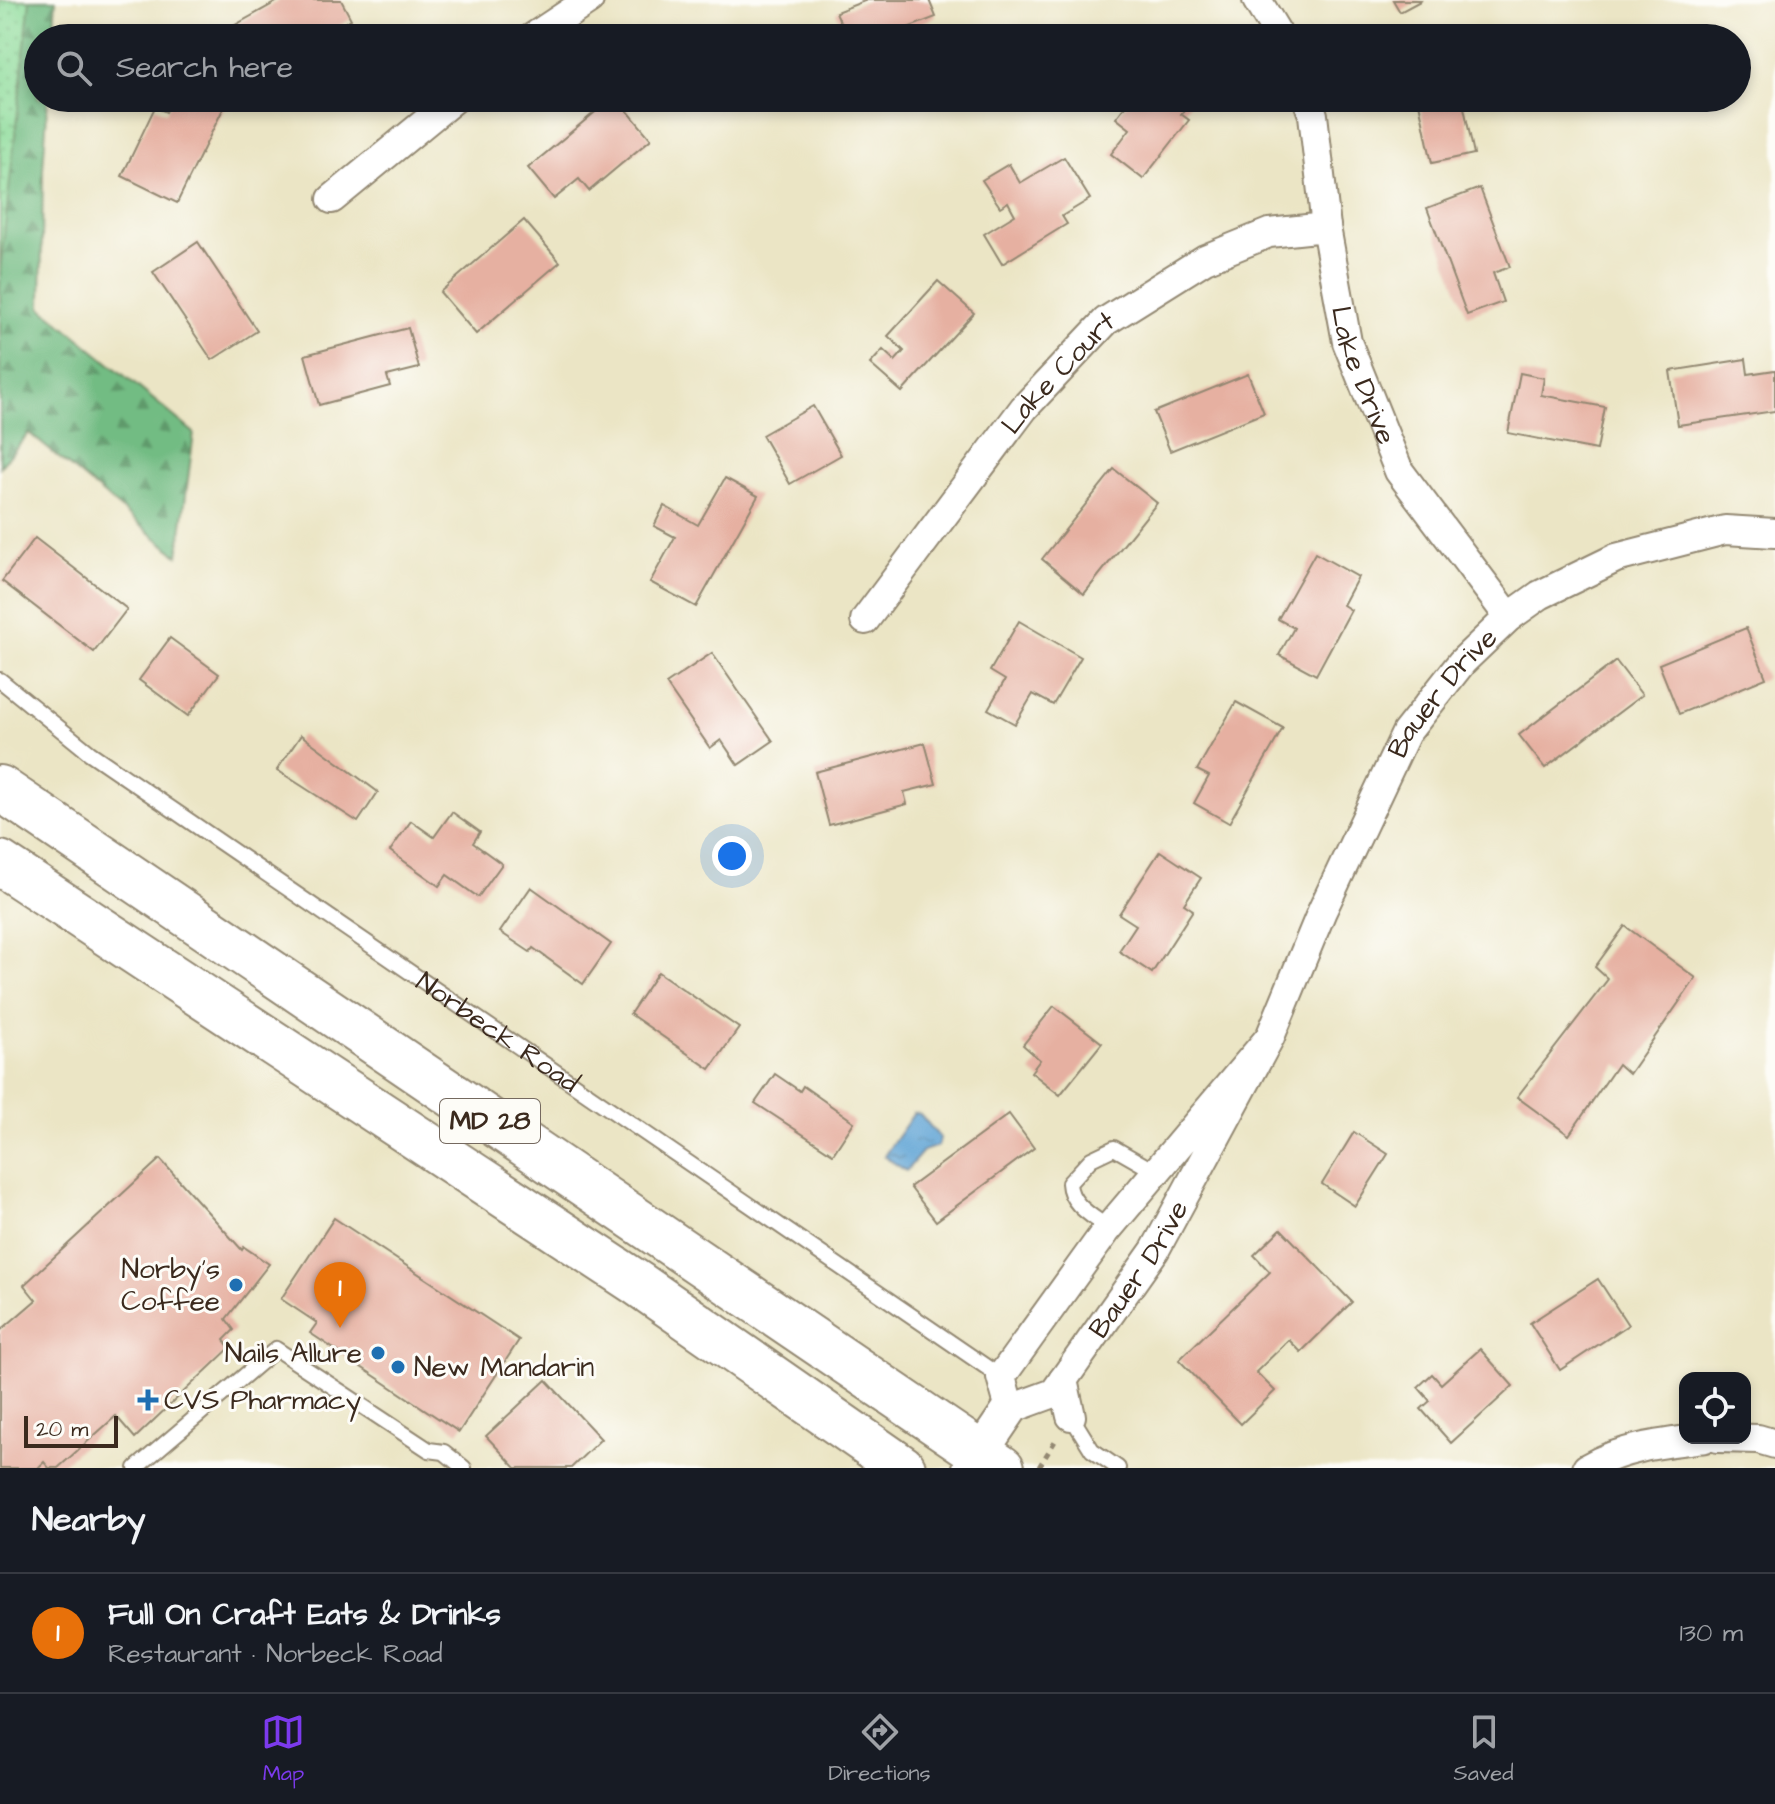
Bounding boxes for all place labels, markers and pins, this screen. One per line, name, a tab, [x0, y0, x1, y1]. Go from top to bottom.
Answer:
place label: Norby's Coffee	[121, 1250, 220, 1321]
pin: 1	[314, 1262, 366, 1328]
marker: Norby's Coffee	[227, 1276, 245, 1294]
place label: Nails Allure	[225, 1334, 362, 1373]
marker: Nails Allure	[369, 1344, 387, 1362]
place label: New Mandarin	[414, 1348, 594, 1387]
marker: New Mandarin	[389, 1358, 407, 1376]
place label: CVS Pharmacy	[164, 1381, 361, 1422]
marker: CVS Pharmacy	[139, 1391, 157, 1409]

